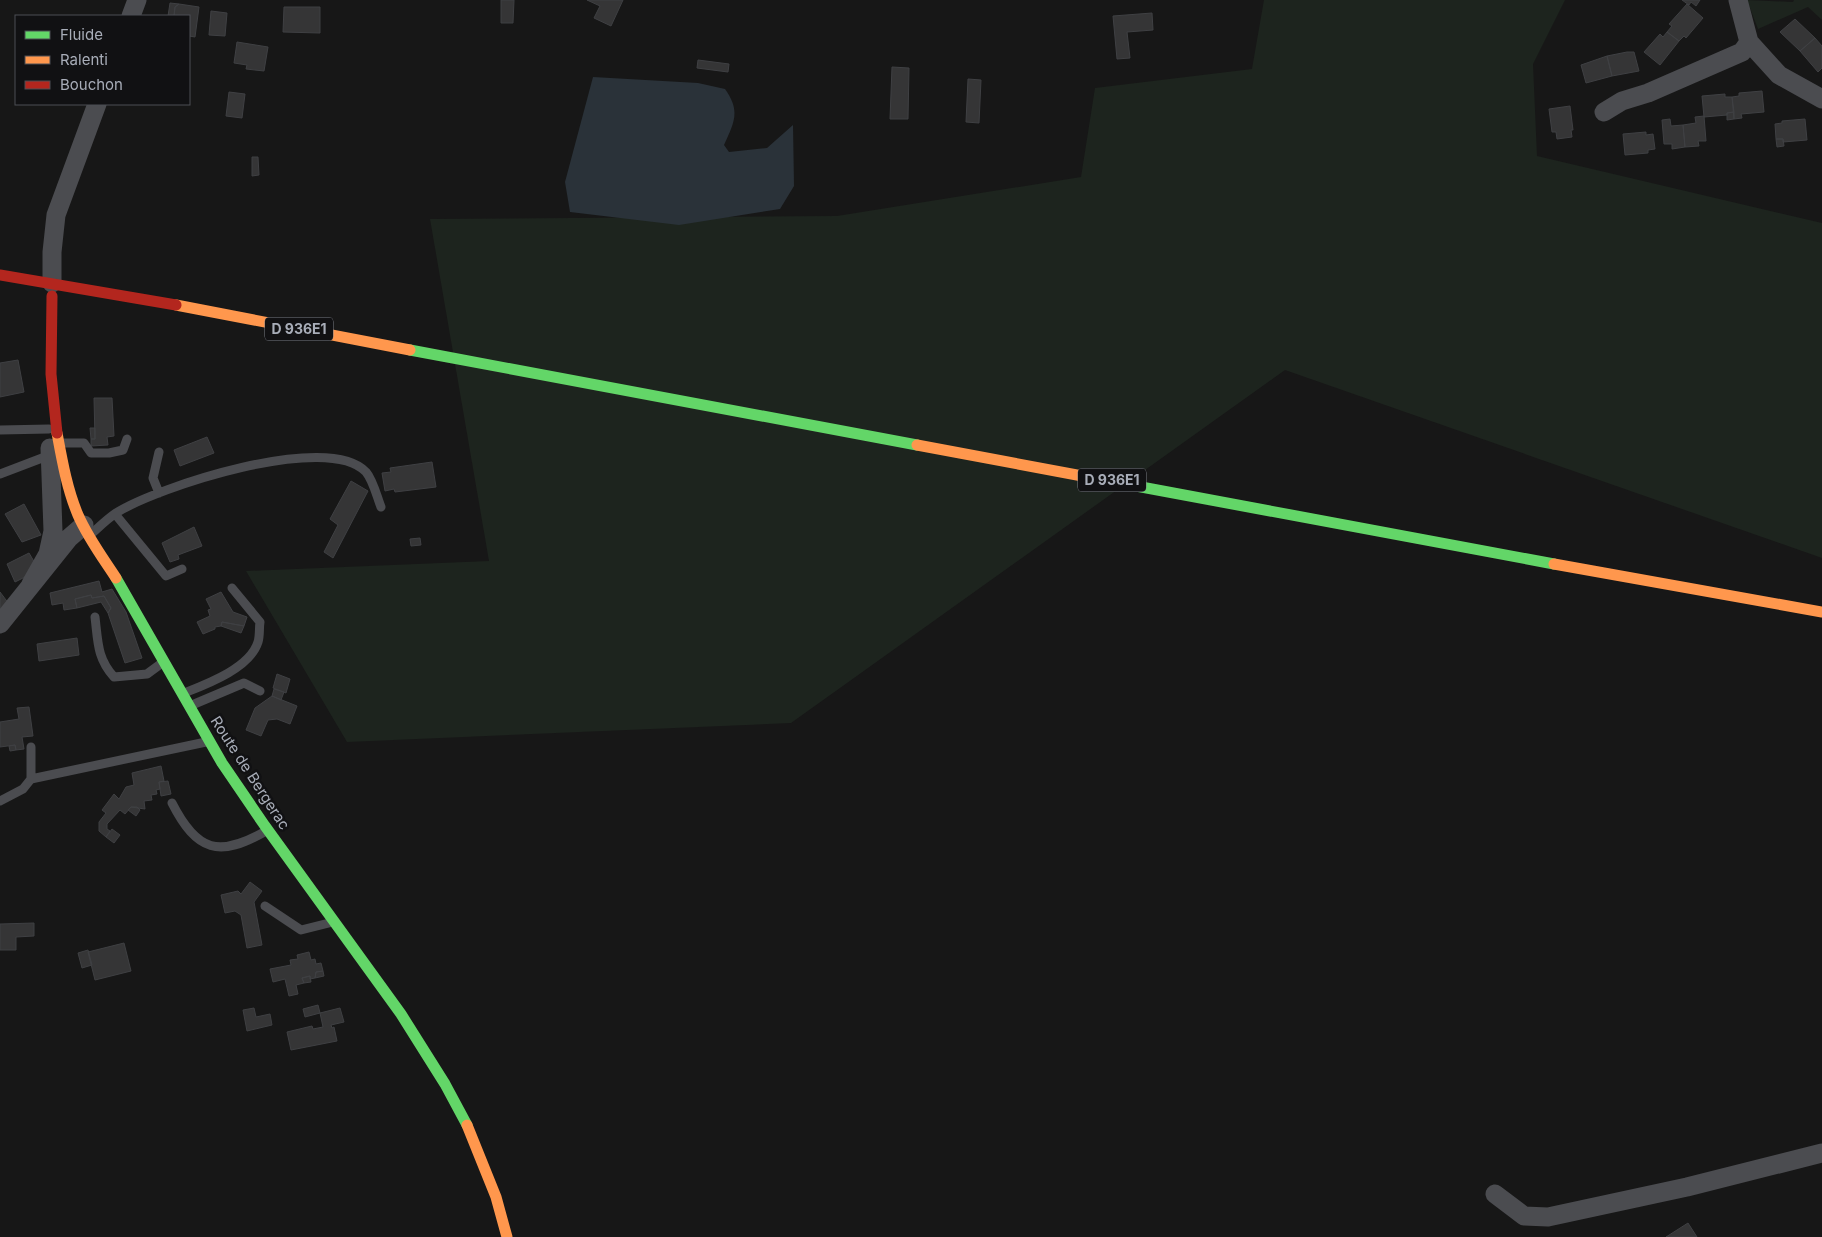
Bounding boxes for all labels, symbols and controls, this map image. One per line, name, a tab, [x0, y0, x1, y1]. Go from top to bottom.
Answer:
legend	[15, 15, 190, 105]
text: Fluide	[60, 25, 103, 44]
text: Ralenti	[60, 50, 108, 69]
text: Bouchon	[60, 75, 123, 94]
road number: D 936E1	[265, 318, 333, 340]
road number: D 936E1	[1078, 468, 1146, 492]
street label: Route de Bergerac	[207, 712, 294, 833]

